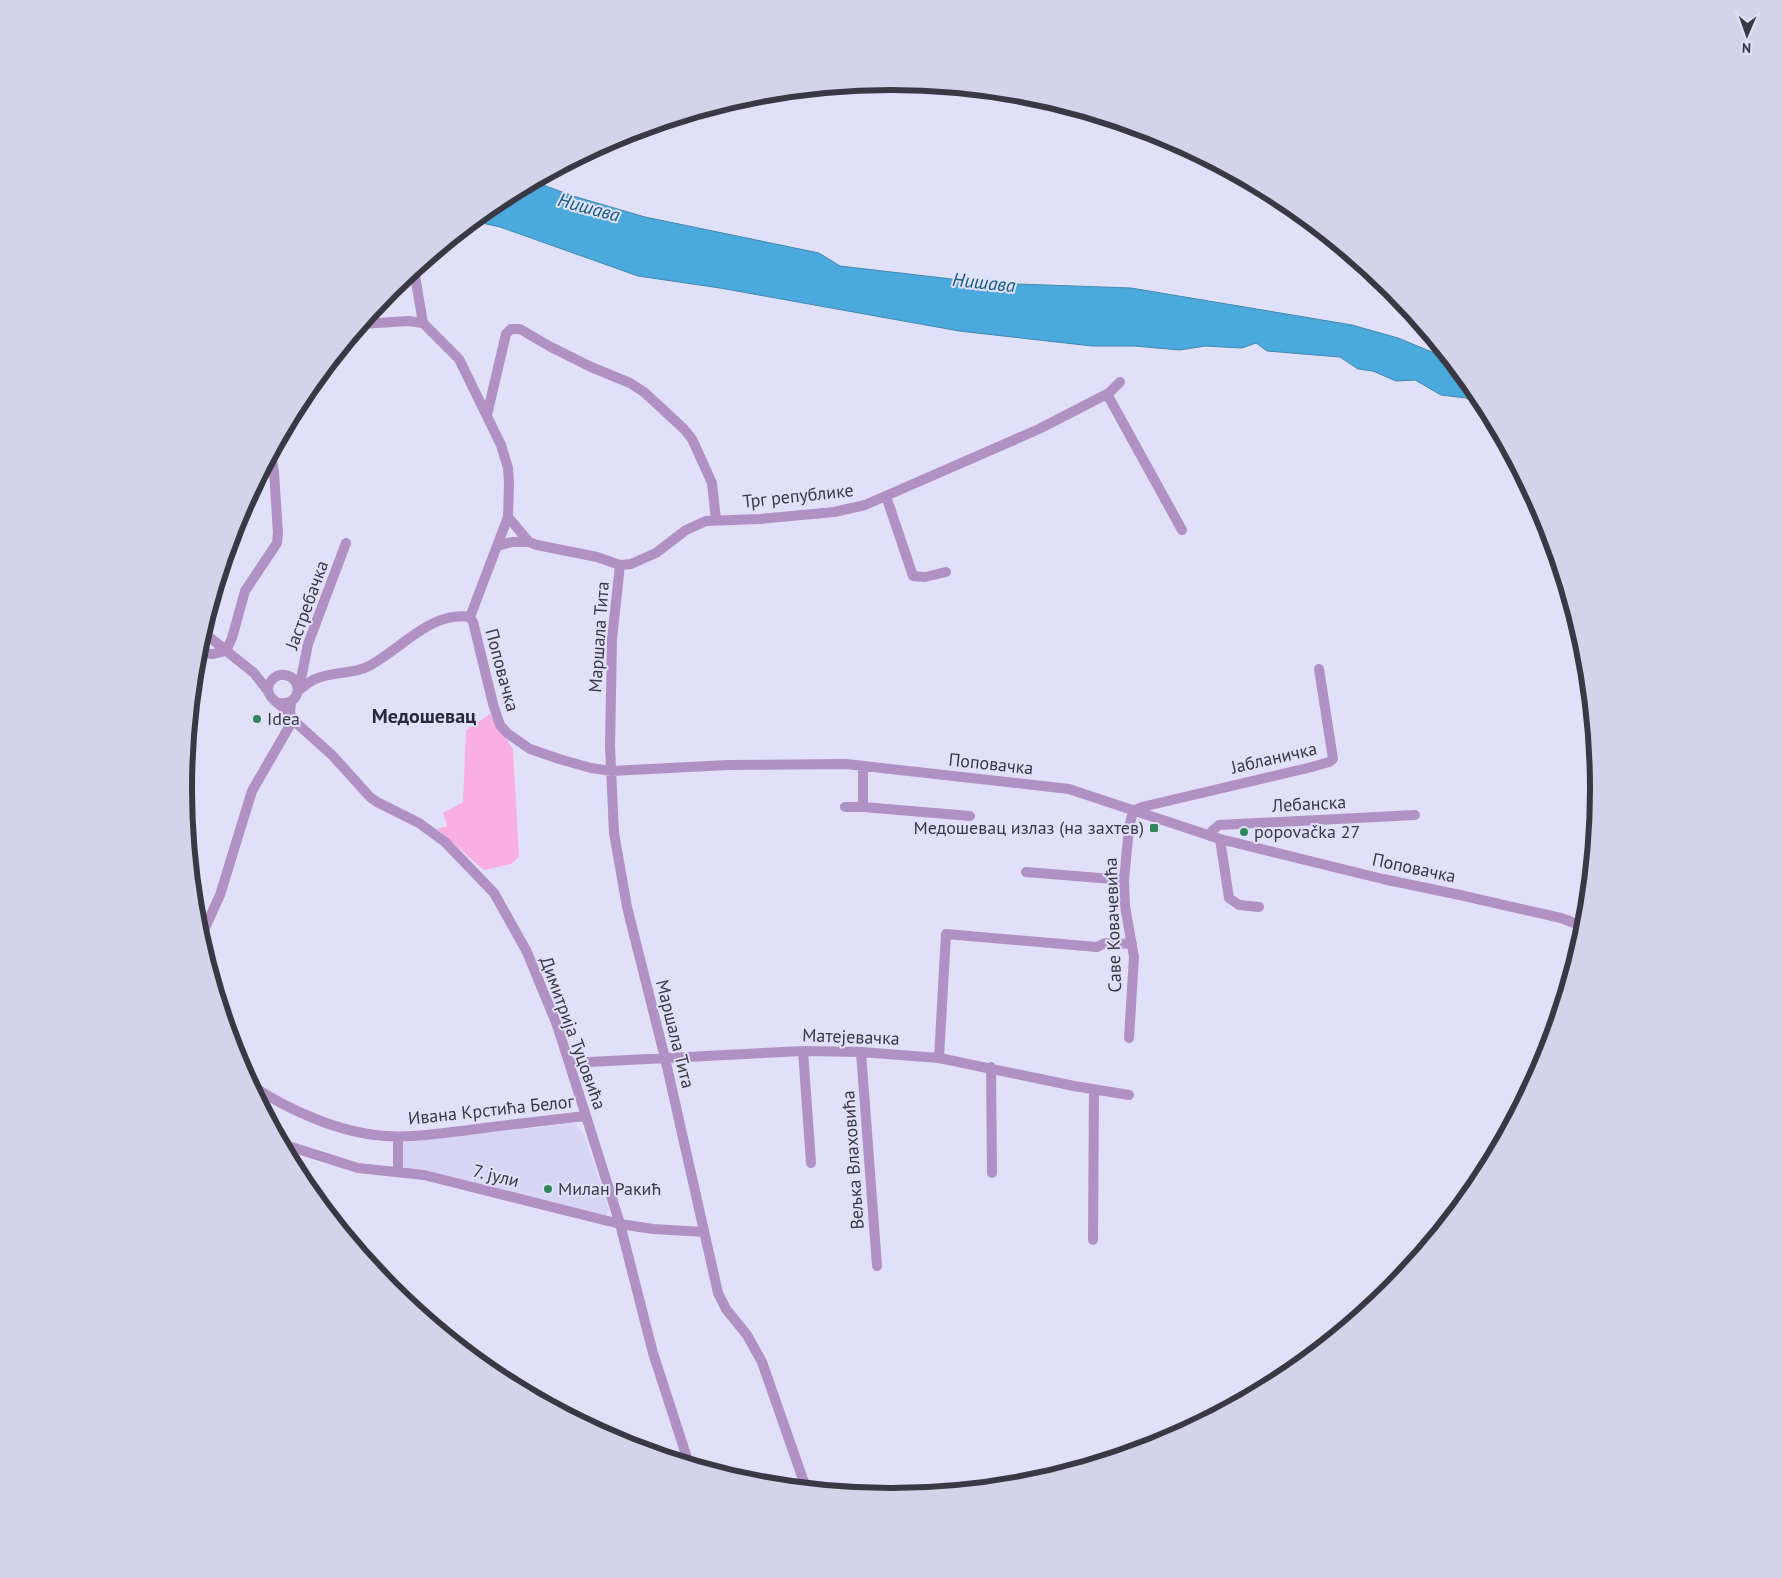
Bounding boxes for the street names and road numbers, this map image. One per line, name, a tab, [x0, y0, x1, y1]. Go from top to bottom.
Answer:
street label: Трг републике	[741, 478, 855, 513]
street label: Јастребачка	[279, 557, 333, 653]
street label: Маршала Тита	[583, 581, 614, 693]
street label: Поповачка	[480, 626, 525, 714]
street label: Јабланичка	[1228, 736, 1319, 779]
street label: Поповачка	[948, 748, 1035, 779]
street label: Лебанска	[1270, 790, 1347, 817]
street label: Поповачка	[1370, 847, 1458, 888]
street label: Саве Ковачевића	[1099, 857, 1126, 993]
street label: Димитрија Туцовића	[535, 953, 612, 1113]
street label: Маршала Тита	[651, 977, 700, 1091]
street label: Матејевачка	[802, 1023, 900, 1050]
street label: Ивана Крстића Белог	[407, 1089, 575, 1130]
street label: Вељка Влаховића	[836, 1090, 869, 1230]
street label: 7. јули	[471, 1159, 522, 1192]

